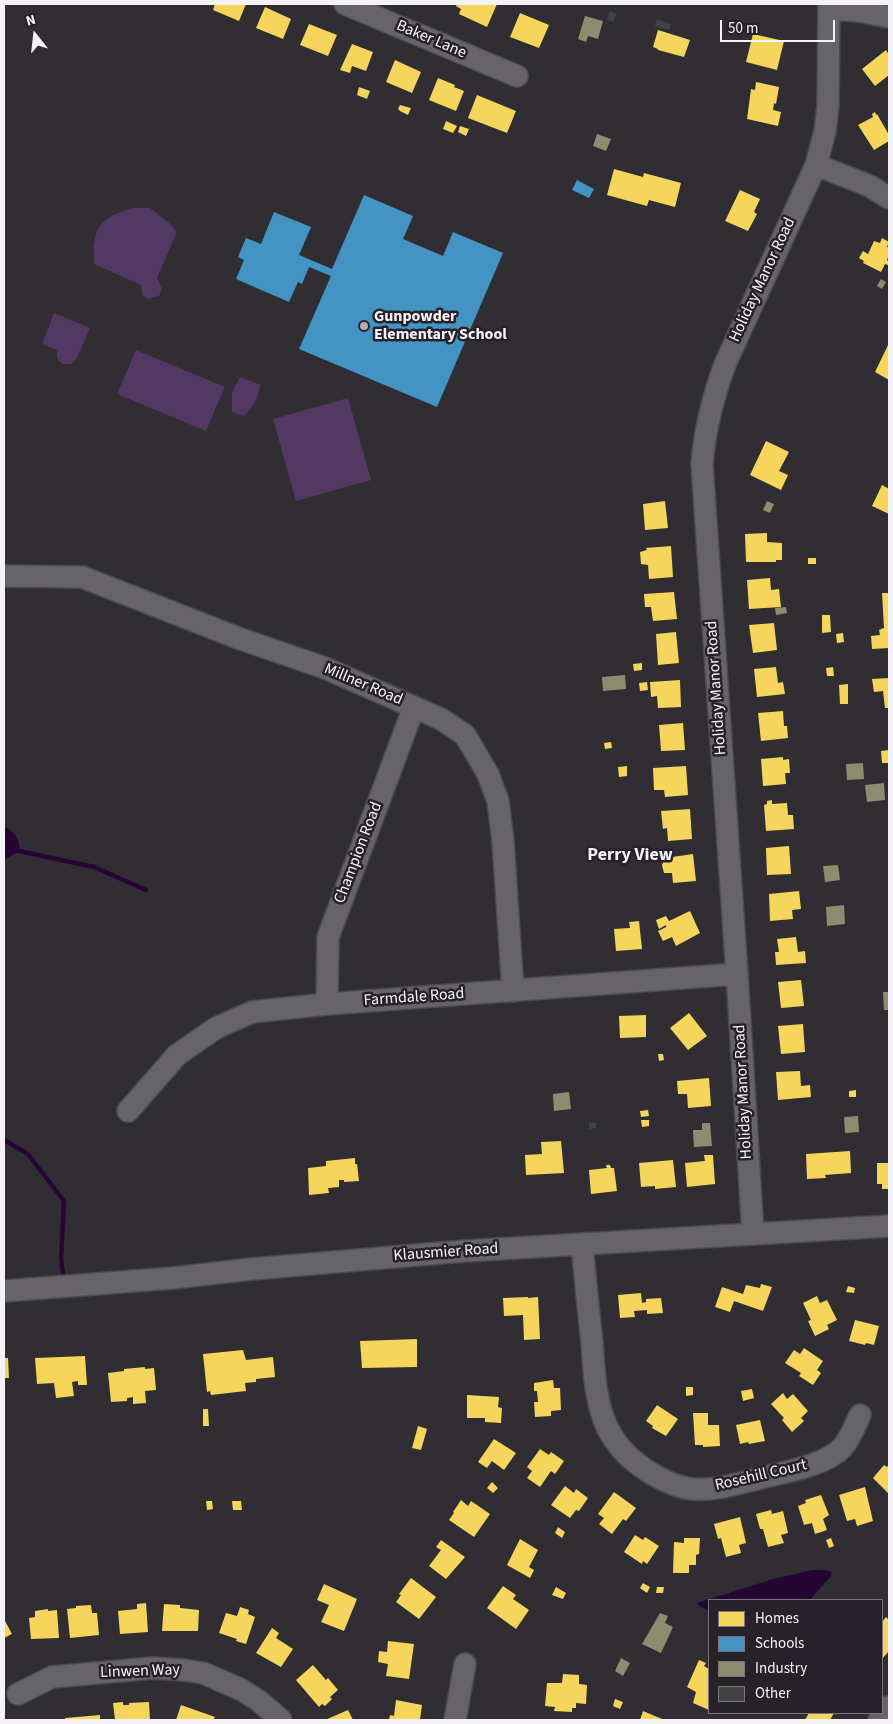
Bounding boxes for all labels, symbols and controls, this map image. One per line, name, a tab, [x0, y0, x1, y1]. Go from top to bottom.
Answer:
north arrow	[10, 10, 60, 60]
text: N	[24, 10, 38, 31]
scale bar	[723, 10, 838, 42]
street label: Baker Lane	[393, 17, 469, 63]
text: 50 m	[728, 18, 758, 39]
street label: Holiday Manor Road	[726, 215, 800, 345]
place label: Gunpowder Elementary School	[374, 307, 507, 345]
marker: Gunpowder Elementary School	[358, 320, 370, 332]
street label: Holiday Manor Road	[703, 620, 731, 756]
street label: Millner Road	[321, 660, 405, 710]
street label: Champion Road	[331, 800, 387, 906]
district label: Perry View	[587, 845, 673, 867]
street label: Farmdale Road	[363, 985, 465, 1011]
street label: Holiday Manor Road	[731, 1024, 757, 1160]
street label: Klausmier Road	[393, 1240, 499, 1266]
street label: Rosehill Court	[713, 1456, 809, 1496]
legend	[708, 1599, 883, 1714]
text: Homes	[755, 1608, 799, 1629]
text: Schools	[755, 1633, 804, 1654]
text: Industry	[755, 1658, 807, 1679]
street label: Linwen Way	[100, 1661, 180, 1683]
text: Other	[755, 1683, 791, 1704]

